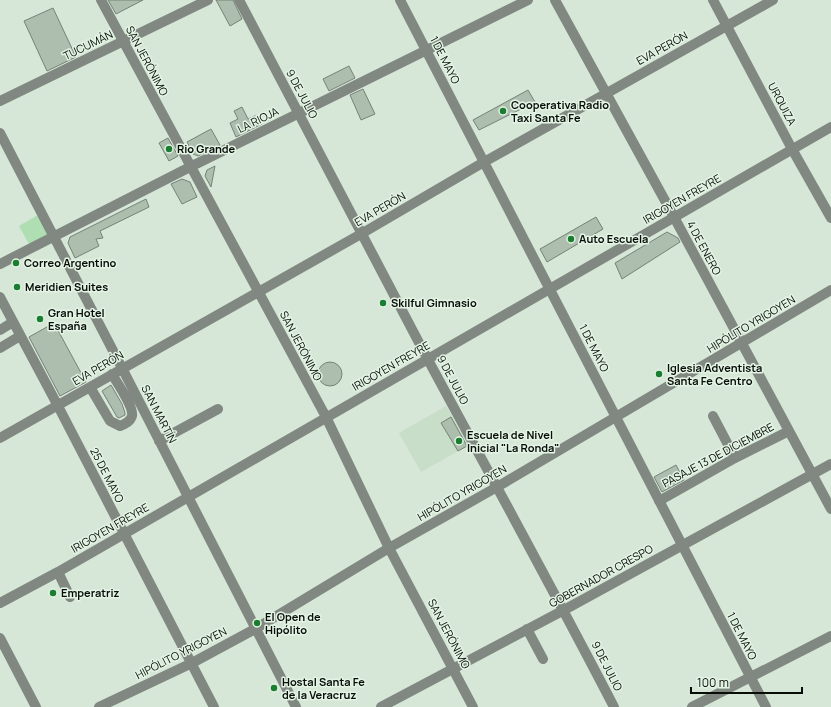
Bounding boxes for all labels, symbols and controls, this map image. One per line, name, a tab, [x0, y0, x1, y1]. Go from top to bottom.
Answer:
street label: SAN JERÓNIMO	[123, 23, 172, 98]
street label: TUCUMÁN	[60, 26, 115, 63]
street label: EVA PERÓN	[633, 27, 690, 68]
street label: 1 DE MAYO	[427, 33, 464, 86]
street label: 9 DE JULIO	[283, 66, 322, 121]
street label: URQUIZA	[765, 80, 800, 128]
place label: Cooperativa Radio Taxi Santa Fe	[511, 97, 609, 125]
street label: LA RIOJA	[235, 103, 281, 136]
marker: Cooperativa Radio Taxi Santa Fe	[498, 106, 508, 116]
place label: Rio Grande	[177, 141, 236, 156]
marker: Rio Grande	[164, 144, 174, 154]
street label: IRIGOYEN FREYRE	[640, 170, 723, 227]
street label: EVA PERÓN	[351, 188, 408, 229]
street label: 4 DE ENERO	[684, 218, 725, 278]
place label: Auto Escuela	[579, 231, 648, 246]
marker: Auto Escuela	[566, 234, 576, 244]
place label: Correo Argentino	[24, 255, 117, 270]
marker: Correo Argentino	[11, 258, 21, 268]
place label: Meridien Suites	[25, 279, 108, 294]
marker: Meridien Suites	[12, 282, 22, 292]
street label: HIPÓLITO YRIGOYEN	[704, 291, 798, 356]
place label: Skilful Gimnasio	[391, 295, 477, 310]
marker: Skilful Gimnasio	[378, 298, 388, 308]
place label: Gran Hotel España	[48, 305, 105, 333]
street label: SAN JERÓNIMO	[277, 308, 326, 383]
marker: Gran Hotel España	[35, 314, 45, 324]
street label: 1 DE MAYO	[576, 321, 613, 374]
street label: IRIGOYEN FREYRE	[349, 337, 432, 394]
street label: EVA PERÓN	[69, 347, 126, 388]
street label: 9 DE JULIO	[434, 352, 473, 407]
place label: Iglesia Adventista Santa Fe Centro	[667, 360, 762, 388]
marker: Iglesia Adventista Santa Fe Centro	[654, 369, 664, 379]
street label: SAN MARTÍN	[138, 382, 180, 445]
street label: PASAJE 13 DE DICIEMBRE	[659, 419, 776, 490]
place label: Escuela de Nivel Inicial "La Ronda"	[467, 427, 559, 455]
marker: Escuela de Nivel Inicial "La Ronda"	[454, 436, 464, 446]
street label: 25 DE MAYO	[87, 445, 128, 505]
street label: HIPÓLITO YRIGOYEN	[414, 461, 509, 524]
street label: IRIGOYEN FREYRE	[68, 499, 151, 556]
street label: GOBERNADOR CRESPO	[546, 541, 656, 610]
place label: Emperatriz	[61, 585, 120, 600]
marker: Emperatriz	[48, 588, 58, 598]
street label: SAN JERÓNIMO	[425, 596, 474, 671]
place label: El Open de Hipólito	[265, 609, 321, 637]
street label: 1 DE MAYO	[724, 609, 761, 662]
marker: El Open de Hipólito	[252, 618, 262, 628]
street label: HIPÓLITO YRIGOYEN	[133, 623, 229, 682]
street label: 9 DE JULIO	[589, 638, 626, 693]
scale bar	[691, 669, 802, 695]
place label: Hostal Santa Fe de la Veracruz	[282, 674, 365, 702]
text: 100 m	[697, 674, 729, 691]
marker: Hostal Santa Fe de la Veracruz	[269, 683, 279, 693]

